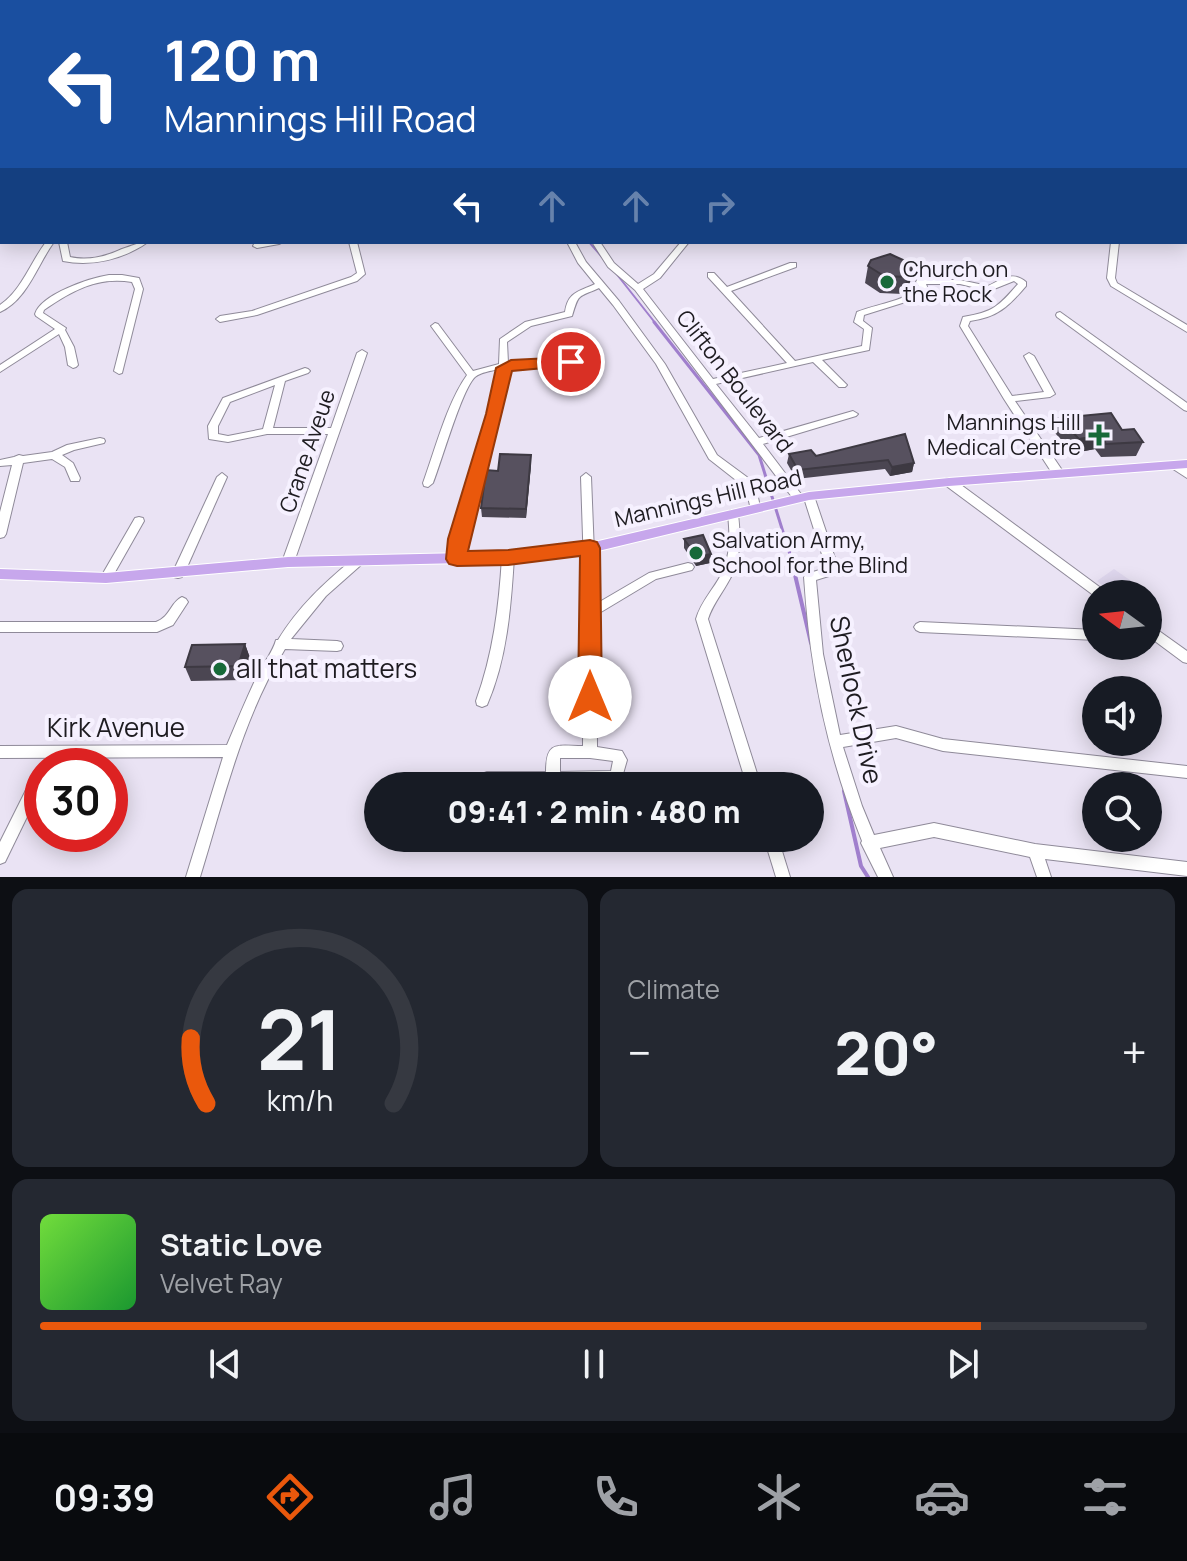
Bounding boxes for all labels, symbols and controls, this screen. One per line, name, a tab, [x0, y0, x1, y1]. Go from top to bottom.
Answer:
text: 120 m	[164, 21, 320, 98]
icon: left	[32, 32, 136, 136]
text: Mannings Hill Road	[164, 94, 477, 143]
icon: left	[446, 184, 490, 228]
icon: ahead	[530, 184, 574, 228]
icon: ahead	[614, 184, 658, 228]
icon: right	[698, 184, 742, 228]
place label: Church on the Rock	[903, 254, 1008, 309]
marker: Church on the Rock	[878, 273, 896, 291]
street label: Clifton Boulevard	[670, 303, 800, 459]
pin	[537, 328, 605, 396]
icon: arrive	[549, 340, 593, 384]
street label: Crane Aveue	[272, 385, 342, 517]
place label: Mannings Hill Medical Centre	[927, 407, 1081, 462]
marker: Mannings Hill Medical Centre	[1088, 424, 1110, 446]
street label: Mannings Hill Road	[612, 462, 804, 534]
place label: Salvation Army, School for the Blind	[712, 525, 908, 580]
marker: Salvation Army, School for the Blind	[687, 544, 705, 562]
north arrow	[1082, 580, 1162, 660]
map controls	[1082, 580, 1162, 852]
street label: Sherlock Drive	[822, 613, 892, 787]
place label: all that matters	[236, 650, 417, 686]
position arrow	[548, 655, 632, 739]
marker: all that matters	[211, 660, 229, 678]
button: sound	[1082, 676, 1162, 756]
street label: Kirk Avenue	[47, 709, 185, 745]
speed limit sign: 30	[24, 748, 128, 852]
button: search	[1082, 772, 1162, 852]
text: 09:41 · 2 min · 480 m	[448, 791, 740, 832]
text: Climate	[628, 971, 720, 1007]
text: 21	[257, 981, 343, 1095]
text: 20°	[835, 1011, 938, 1093]
text: −	[628, 1022, 651, 1082]
text: +	[1122, 1022, 1147, 1082]
text: km/h	[267, 1081, 333, 1120]
text: Static Love	[160, 1224, 323, 1265]
text: Velvet Ray	[160, 1265, 283, 1301]
icon: previous	[203, 1342, 247, 1386]
icon: pause	[572, 1342, 616, 1386]
icon: next	[941, 1342, 985, 1386]
icon: directions	[262, 1469, 318, 1525]
icon: music	[425, 1469, 481, 1525]
icon: phone	[588, 1469, 644, 1525]
icon: climate	[751, 1469, 807, 1525]
icon: car	[914, 1469, 970, 1525]
icon: filters	[1077, 1469, 1133, 1525]
text: 09:39	[54, 1473, 155, 1522]

